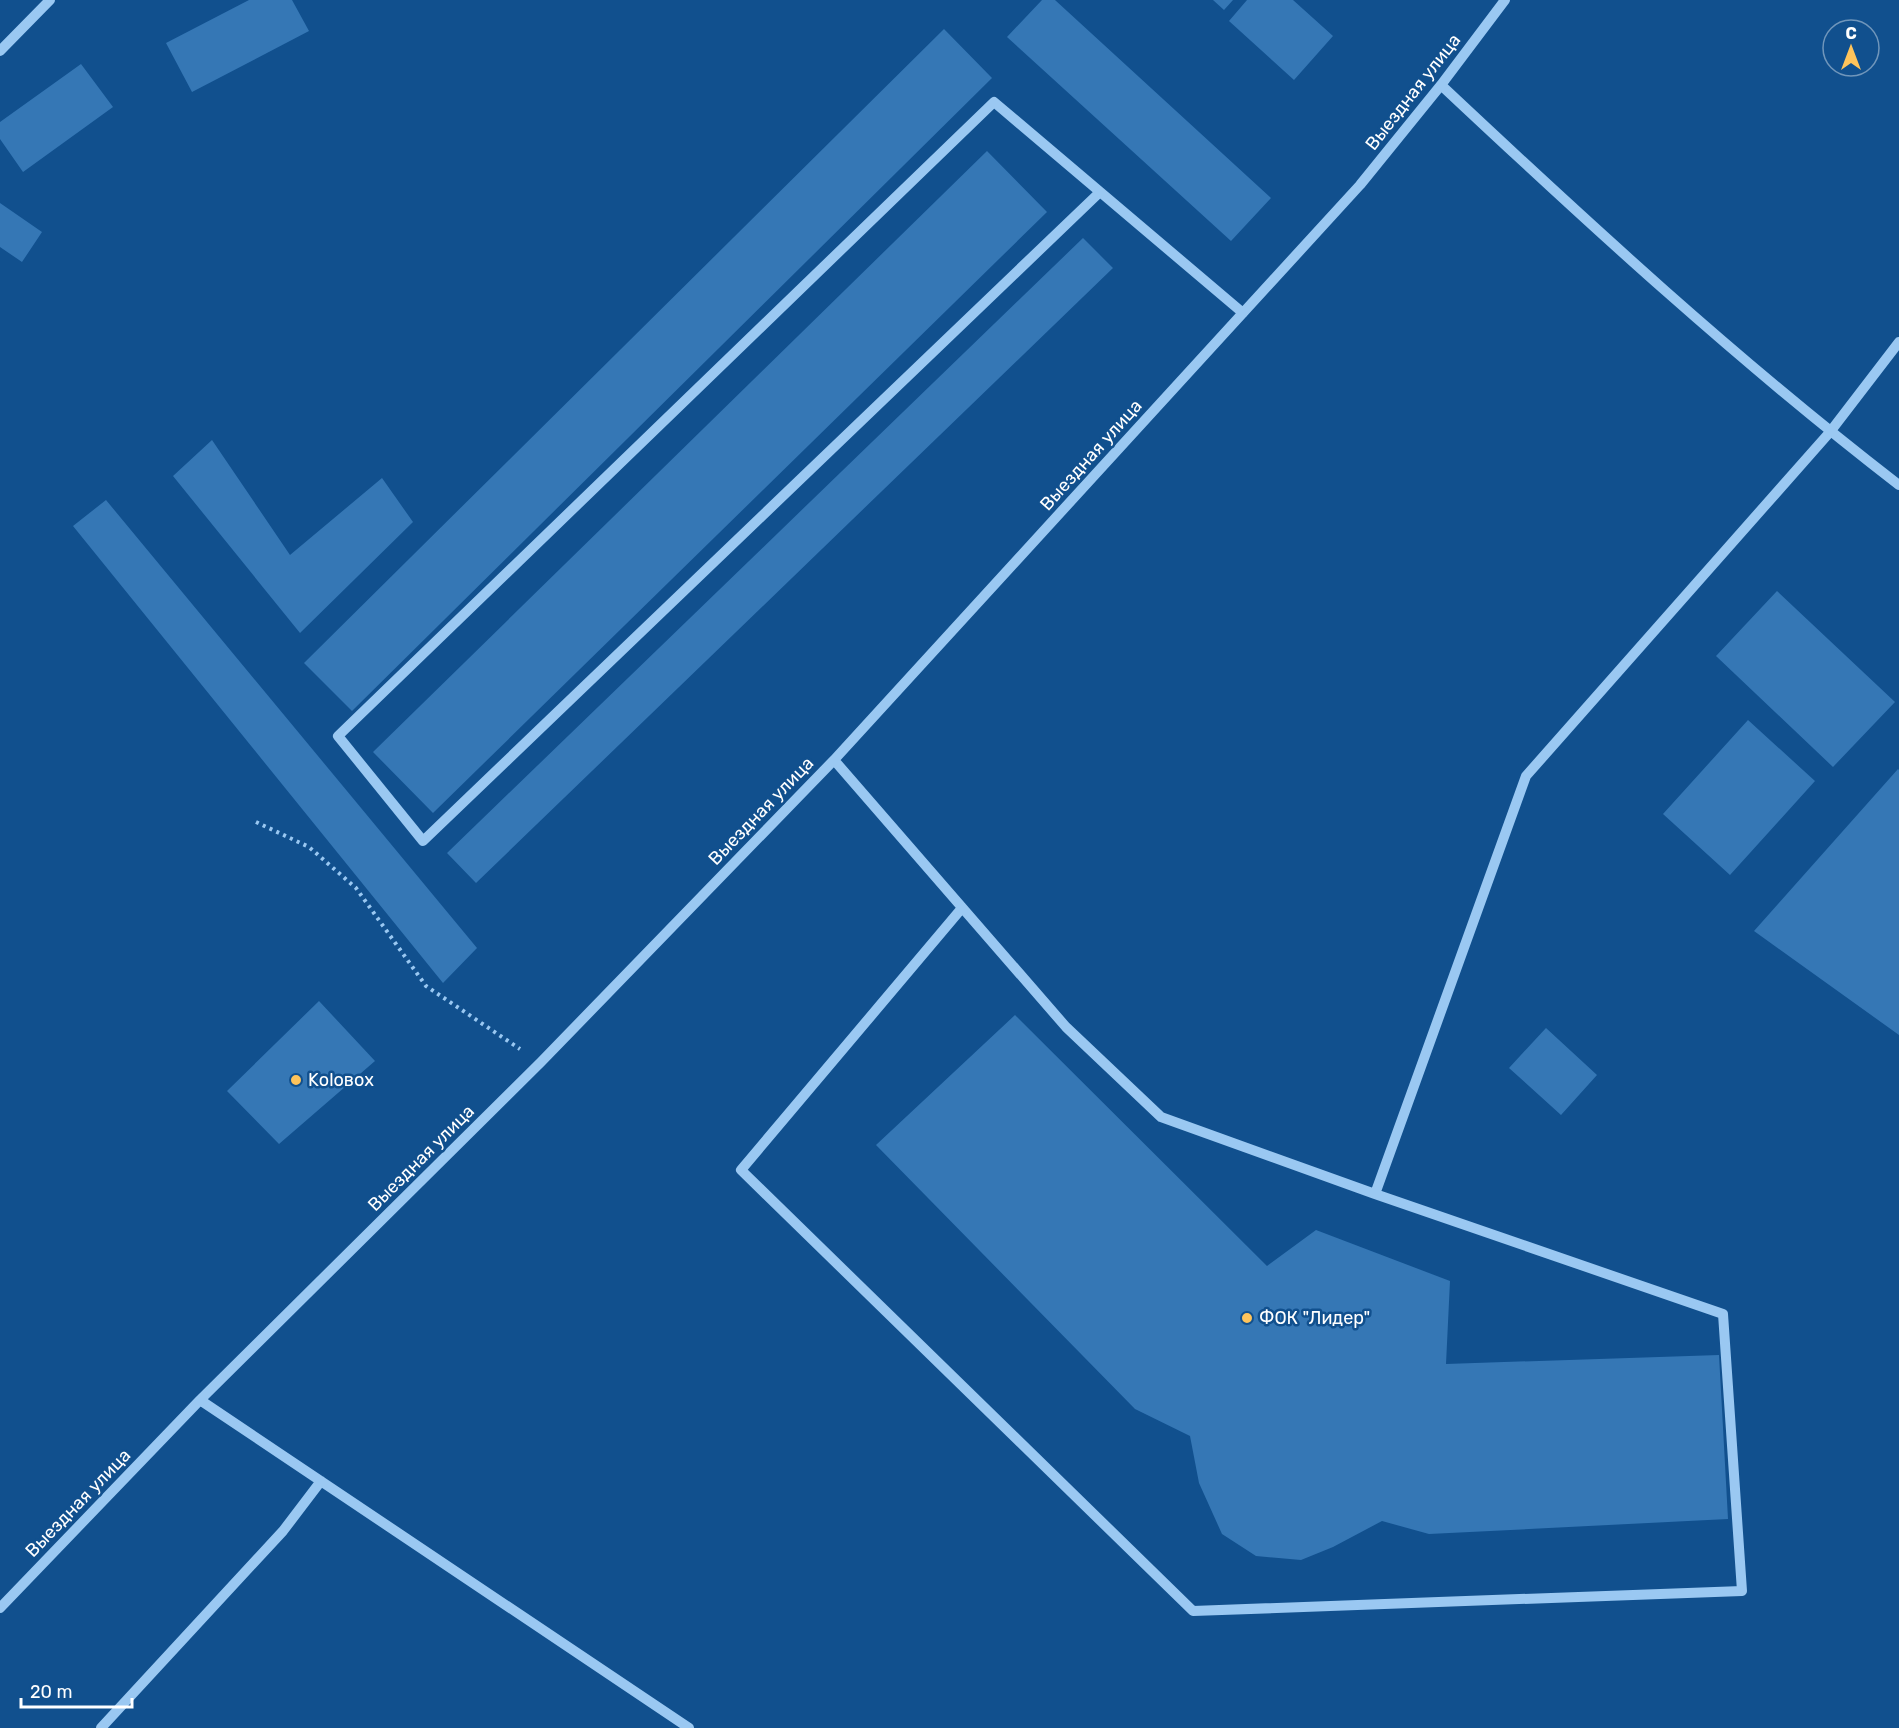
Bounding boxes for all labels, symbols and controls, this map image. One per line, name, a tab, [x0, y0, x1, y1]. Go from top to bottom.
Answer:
north arrow	[1821, 18, 1881, 78]
text: С	[1845, 24, 1857, 43]
street label: Выездная улица	[1361, 29, 1465, 155]
street label: Выездная улица	[1035, 395, 1147, 515]
street label: Выездная улица	[704, 752, 818, 870]
place label: Kоlовох	[308, 1069, 374, 1091]
marker: Kоlовох	[289, 1073, 303, 1087]
street label: Выездная улица	[363, 1100, 479, 1216]
place label: ФОК "Лидер"	[1259, 1307, 1370, 1329]
marker: ФОК "Лидер"	[1240, 1311, 1254, 1325]
street label: Выездная улица	[21, 1444, 135, 1562]
scale bar	[21, 1671, 132, 1709]
text: 20 m	[30, 1681, 72, 1703]

